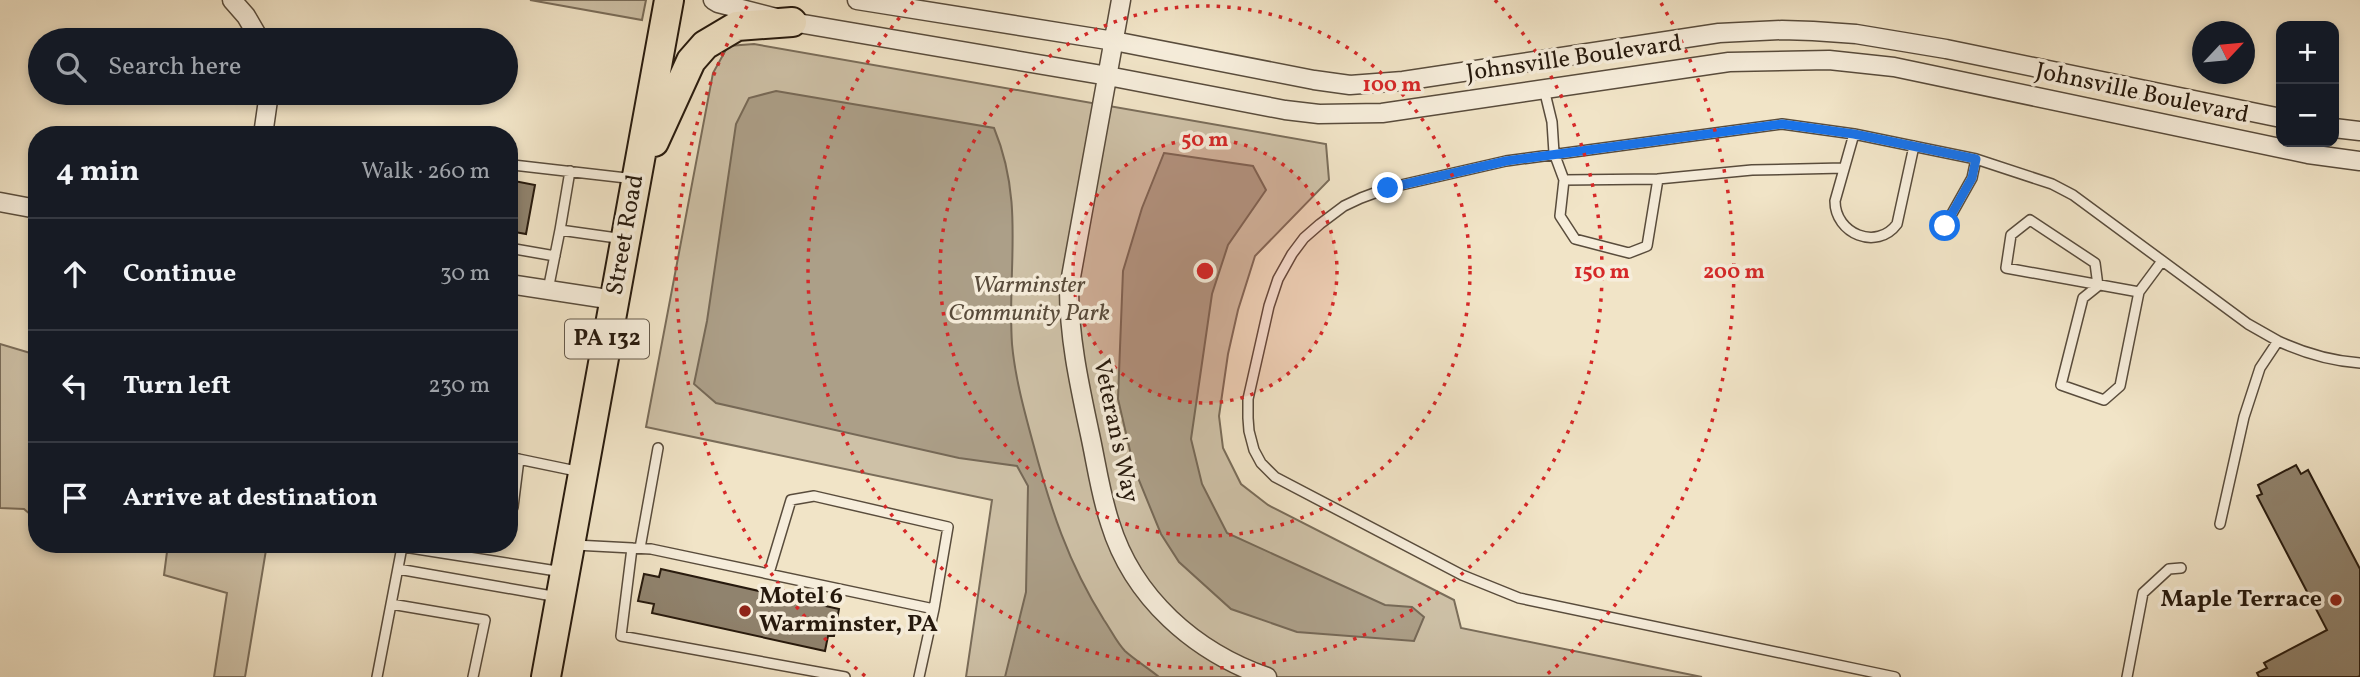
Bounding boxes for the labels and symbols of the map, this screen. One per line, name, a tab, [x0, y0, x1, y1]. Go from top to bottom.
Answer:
north arrow	[2192, 21, 2255, 84]
street label: Johnsville Boulevard	[1464, 27, 1684, 91]
street label: Johnsville Boulevard	[2032, 55, 2252, 133]
text: 100 m	[1362, 71, 1422, 100]
text: 50 m	[1181, 126, 1229, 155]
street label: Street Road	[599, 172, 653, 298]
route end	[1372, 172, 1403, 203]
route start	[1929, 210, 1960, 241]
text: 150 m	[1574, 258, 1630, 287]
text: 200 m	[1703, 258, 1765, 287]
centre of rings	[1193, 259, 1217, 283]
park label: Warminster Community Park	[948, 269, 1110, 331]
road number: PA 132	[565, 320, 649, 358]
street label: Veteran's Way	[1083, 356, 1147, 506]
place label: Motel 6 Warminster, PA	[759, 580, 938, 642]
place label: Maple Terrace	[2161, 583, 2322, 617]
marker: Maple Terrace	[2328, 592, 2344, 608]
marker: Motel 6 Warminster, PA	[737, 603, 753, 619]

